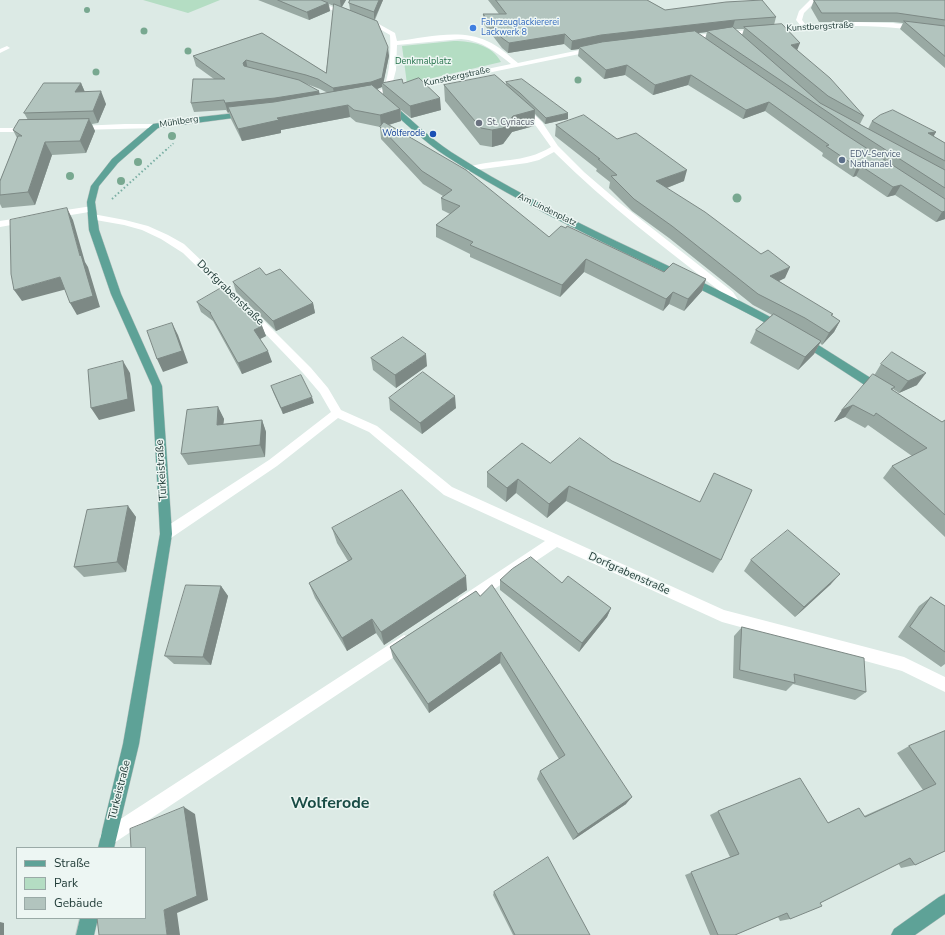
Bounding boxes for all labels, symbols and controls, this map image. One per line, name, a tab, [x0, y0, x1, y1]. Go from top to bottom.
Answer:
place label: Fahrzeuglackiererei Lackwerk 8	[481, 18, 559, 39]
street label: Kunstbergstraße	[786, 20, 854, 34]
marker: Fahrzeuglackiererei Lackwerk 8	[468, 23, 478, 33]
park label: Denkmalplatz	[395, 57, 451, 67]
street label: Kunstbergstraße	[423, 65, 491, 89]
street label: Mühlberg	[159, 114, 199, 130]
marker: St. Cyriacus	[474, 118, 484, 128]
place label: St. Cyriacus	[487, 118, 534, 128]
place label: Wolferode	[382, 129, 425, 139]
marker: Wolferode	[428, 129, 438, 139]
place label: EDV-Service Nathanael	[850, 150, 901, 171]
marker: EDV-Service Nathanael	[837, 155, 847, 165]
street label: Am Lindenplatz	[516, 191, 578, 229]
street label: Dorfgrabenstraße	[194, 258, 266, 328]
street label: Türkeistraße	[153, 439, 171, 501]
street label: Dorfgrabenstraße	[586, 550, 672, 598]
street label: Türkeistraße	[106, 759, 134, 821]
district label: Wolferode	[291, 794, 369, 814]
legend	[16, 847, 146, 919]
text: Straße	[54, 855, 90, 871]
text: Park	[54, 875, 78, 891]
text: Gebäude	[54, 895, 103, 911]

